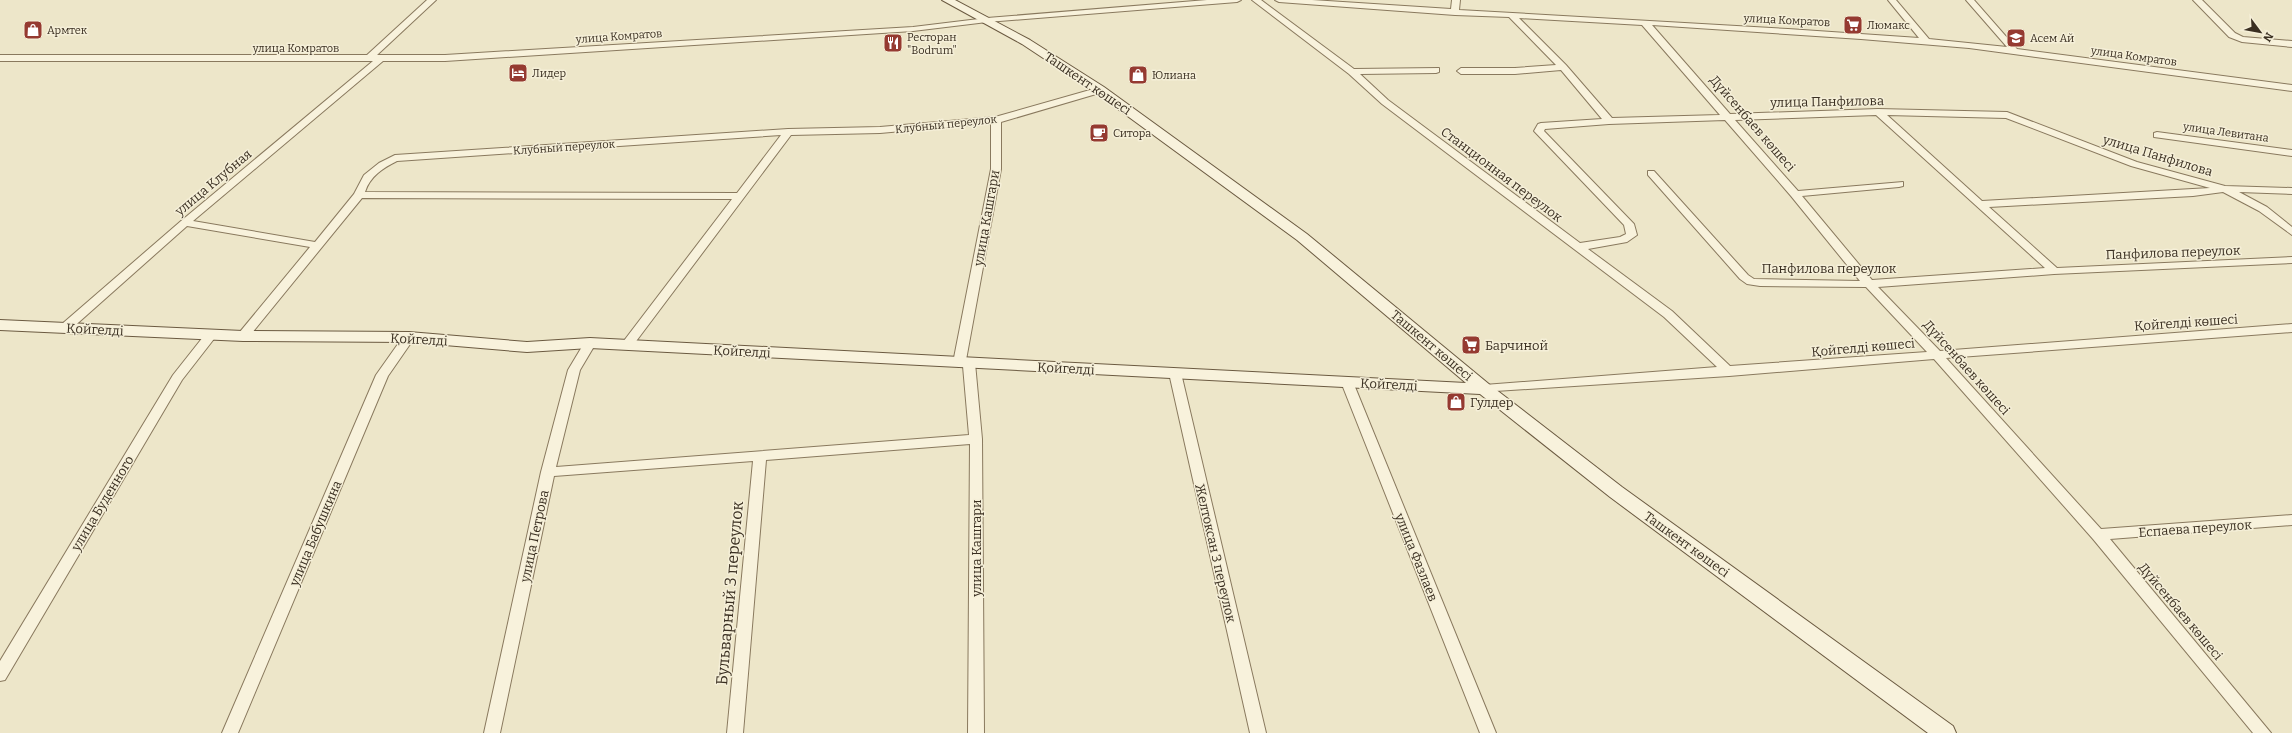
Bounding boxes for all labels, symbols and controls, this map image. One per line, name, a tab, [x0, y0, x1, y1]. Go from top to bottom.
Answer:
street label: улица Комратов	[1742, 12, 1831, 29]
north arrow	[2240, 12, 2280, 52]
supermarket icon: Люмакс	[1842, 14, 1864, 36]
shop icon: Армтек	[22, 19, 44, 41]
place label: Люмакс	[1867, 19, 1910, 32]
place label: Армтек	[47, 24, 88, 37]
street label: улица Комратов	[574, 27, 663, 46]
school or university icon: Асем Ай	[2005, 27, 2027, 49]
text: N	[2260, 30, 2276, 45]
place label: Ресторан "Bodrum"	[907, 31, 957, 57]
restaurant icon: Ресторан "Bodrum"	[882, 32, 904, 54]
place label: Асем Ай	[2030, 32, 2074, 45]
street label: улица Комратов	[252, 42, 339, 55]
street label: улица Комратов	[2089, 44, 2178, 69]
street label: Ташкент көшесі	[1041, 49, 1134, 118]
hotel icon: Лидер	[507, 62, 529, 84]
shop icon: Юлиана	[1127, 64, 1149, 86]
place label: Лидер	[532, 67, 567, 80]
place label: Юлиана	[1152, 69, 1196, 82]
street label: Дүйсенбаев көшесі	[1707, 72, 1798, 174]
street label: улица Панфилова	[1769, 93, 1884, 110]
street label: Клубный переулок	[895, 113, 998, 136]
street label: улица Левитана	[2181, 120, 2270, 145]
cafe icon: Ситора	[1088, 122, 1110, 144]
street label: Станционная переулок	[1438, 124, 1566, 225]
place label: Ситора	[1113, 127, 1151, 140]
street label: улица Панфилова	[2100, 131, 2215, 179]
street label: Клубный переулок	[513, 137, 616, 158]
street label: улица Клубная	[171, 146, 255, 219]
street label: улица Кашгари	[970, 168, 1002, 268]
street label: Панфилова переулок	[2105, 243, 2241, 262]
street label: Панфилова переулок	[1762, 261, 1897, 276]
street label: Ташкент көшесі	[1388, 307, 1475, 384]
street label: Қойгелді көшесі	[2134, 311, 2239, 334]
street label: Дүйсенбаев көшесі	[1920, 317, 2013, 418]
street label: Қойгелді	[66, 321, 124, 339]
street label: Қойгелді	[390, 331, 448, 349]
supermarket icon: Барчиной	[1460, 334, 1482, 356]
street label: Қойгелді көшесі	[1811, 335, 1916, 360]
place label: Барчиной	[1485, 338, 1549, 353]
street label: Қойгелді	[713, 343, 771, 361]
street label: Қойгелді	[1037, 360, 1095, 378]
street label: Қойгелді	[1360, 376, 1418, 394]
shop icon: Гулдер	[1445, 391, 1467, 413]
place label: Гулдер	[1470, 395, 1514, 410]
street label: улица Буденного	[68, 453, 137, 554]
street label: улица Бабушкина	[286, 478, 344, 589]
street label: Желтоксан 3 переулок	[1192, 482, 1239, 625]
street label: улица Петрова	[517, 489, 552, 585]
street label: улица Кашгари	[969, 499, 984, 598]
street label: Бульварный 3 переулок	[712, 500, 747, 686]
street label: Ташкент көшесі	[1641, 509, 1732, 580]
street label: улица Фазлаев	[1392, 510, 1441, 603]
street label: Еспаева переулок	[2138, 517, 2253, 540]
street label: Дүйсенбаев көшесі	[2136, 560, 2226, 663]

